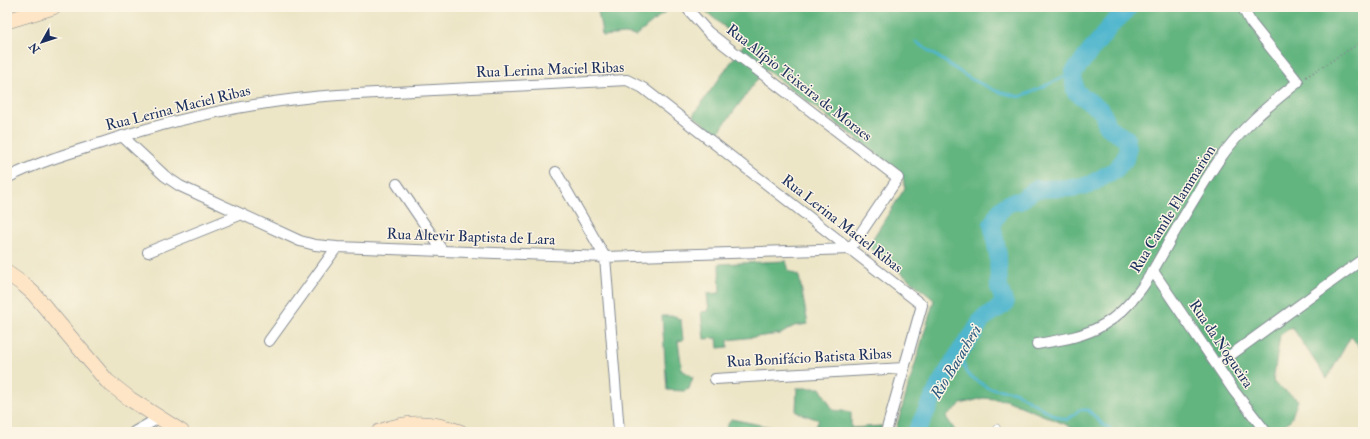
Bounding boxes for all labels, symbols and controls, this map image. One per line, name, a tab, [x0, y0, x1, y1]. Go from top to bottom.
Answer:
street label: Rua Alípio Teixeira de Moraes	[722, 20, 876, 147]
north arrow	[22, 22, 62, 62]
text: N	[26, 39, 43, 57]
street label: Rua Lerina Maciel Ribas	[475, 58, 625, 82]
street label: Rua Lerina Maciel Ribas	[104, 81, 252, 135]
street label: Rua Camile Flammarion	[1126, 141, 1220, 276]
street label: Rua Lerina Maciel Ribas	[778, 171, 906, 277]
street label: Rua Altevir Baptista de Lara	[386, 225, 556, 250]
street label: Rua da Nogueira	[1185, 296, 1258, 392]
water label: Rio Bacacheri	[926, 321, 986, 403]
street label: Rua Bonifácio Batista Ribas	[726, 344, 892, 372]

